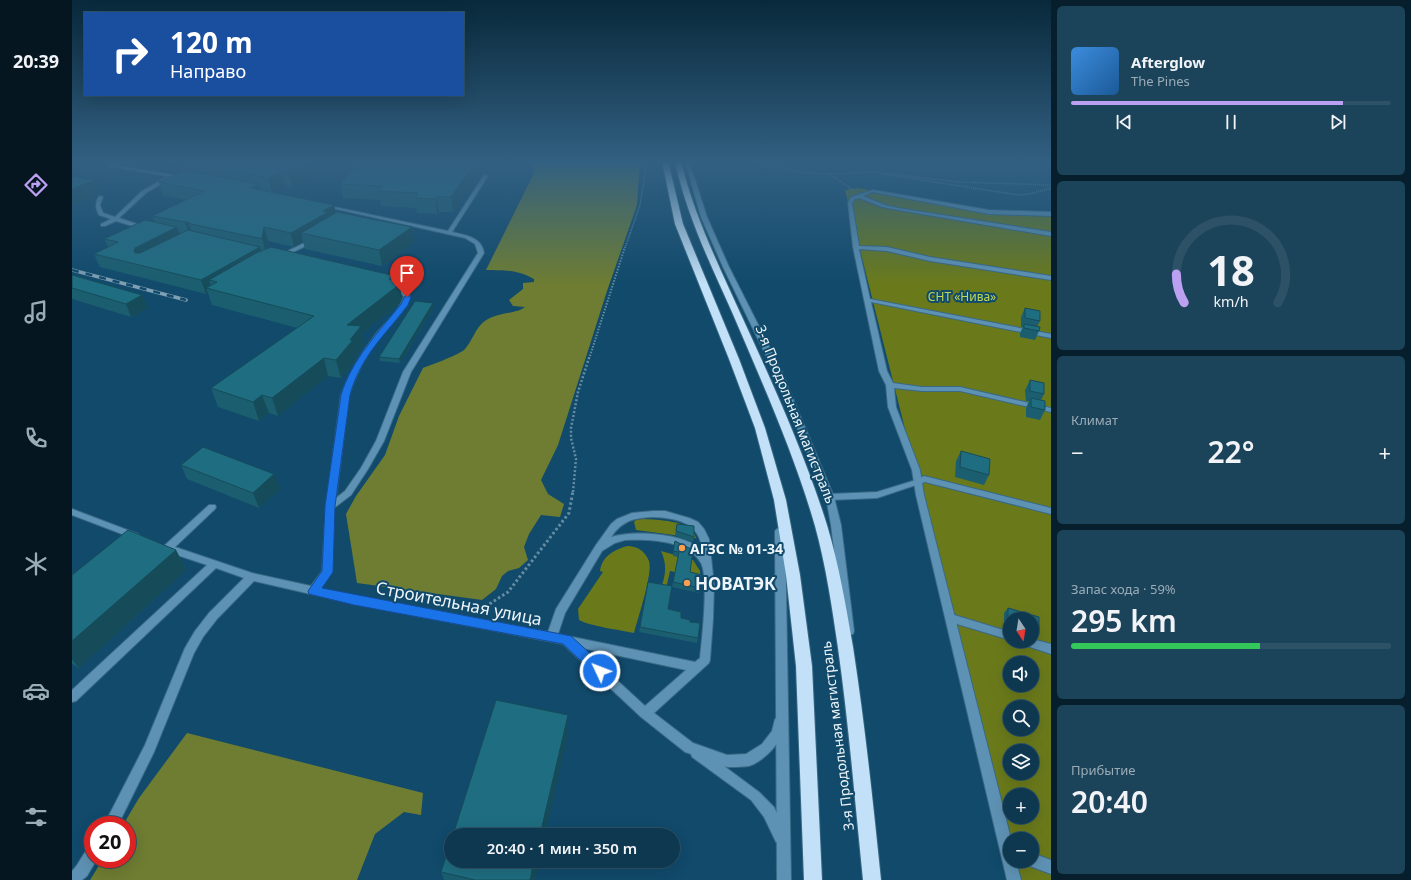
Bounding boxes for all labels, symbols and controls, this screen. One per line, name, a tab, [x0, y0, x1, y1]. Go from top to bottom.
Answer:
text: 120 m	[170, 23, 253, 61]
icon: right	[104, 28, 156, 80]
text: 20:39	[13, 49, 59, 73]
text: Afterglow	[1131, 52, 1205, 72]
text: Направо	[170, 59, 246, 83]
text: The Pines	[1131, 72, 1190, 90]
icon: previous	[1113, 111, 1135, 133]
icon: pause	[1220, 111, 1242, 133]
icon: next	[1327, 111, 1349, 133]
icon: directions	[22, 171, 50, 199]
text: 18	[1207, 242, 1255, 298]
pin	[390, 256, 424, 297]
icon: arrive	[396, 262, 418, 284]
park label: СНТ «Нива»	[928, 288, 996, 305]
text: km/h	[1213, 292, 1249, 311]
icon: music	[22, 298, 50, 326]
street label: 3-я Продольная магистраль	[751, 322, 841, 506]
text: Климат	[1071, 411, 1118, 429]
icon: phone	[22, 424, 50, 452]
text: 22°	[1207, 431, 1255, 472]
text: −	[1071, 437, 1084, 467]
text: +	[1378, 437, 1391, 467]
place label: АГЗС № 01-34	[690, 539, 783, 558]
marker: АГЗС № 01-34	[677, 543, 687, 553]
icon: climate	[22, 550, 50, 578]
place label: НОВАТЭК	[695, 572, 776, 595]
street label: Строительная улица	[374, 576, 544, 630]
marker: НОВАТЭК	[682, 578, 692, 588]
text: Запас хода · 59%	[1071, 580, 1176, 598]
text: 295 km	[1071, 600, 1177, 641]
north arrow	[1003, 612, 1039, 648]
map controls	[1003, 612, 1039, 868]
street label: 3-я Продольная магистраль	[816, 640, 858, 832]
position arrow	[579, 650, 621, 692]
button: sound	[1003, 656, 1039, 692]
icon: car	[22, 677, 50, 705]
button: search	[1003, 700, 1039, 736]
button: layers	[1003, 744, 1039, 780]
text: Прибытие	[1071, 761, 1135, 779]
text: 20:40	[1071, 781, 1148, 822]
button: +	[1003, 788, 1039, 824]
icon: filters	[22, 803, 50, 831]
speed limit sign: 20	[84, 816, 136, 868]
button: −	[1003, 832, 1039, 868]
text: 20:40 · 1 мин · 350 m	[487, 838, 637, 858]

